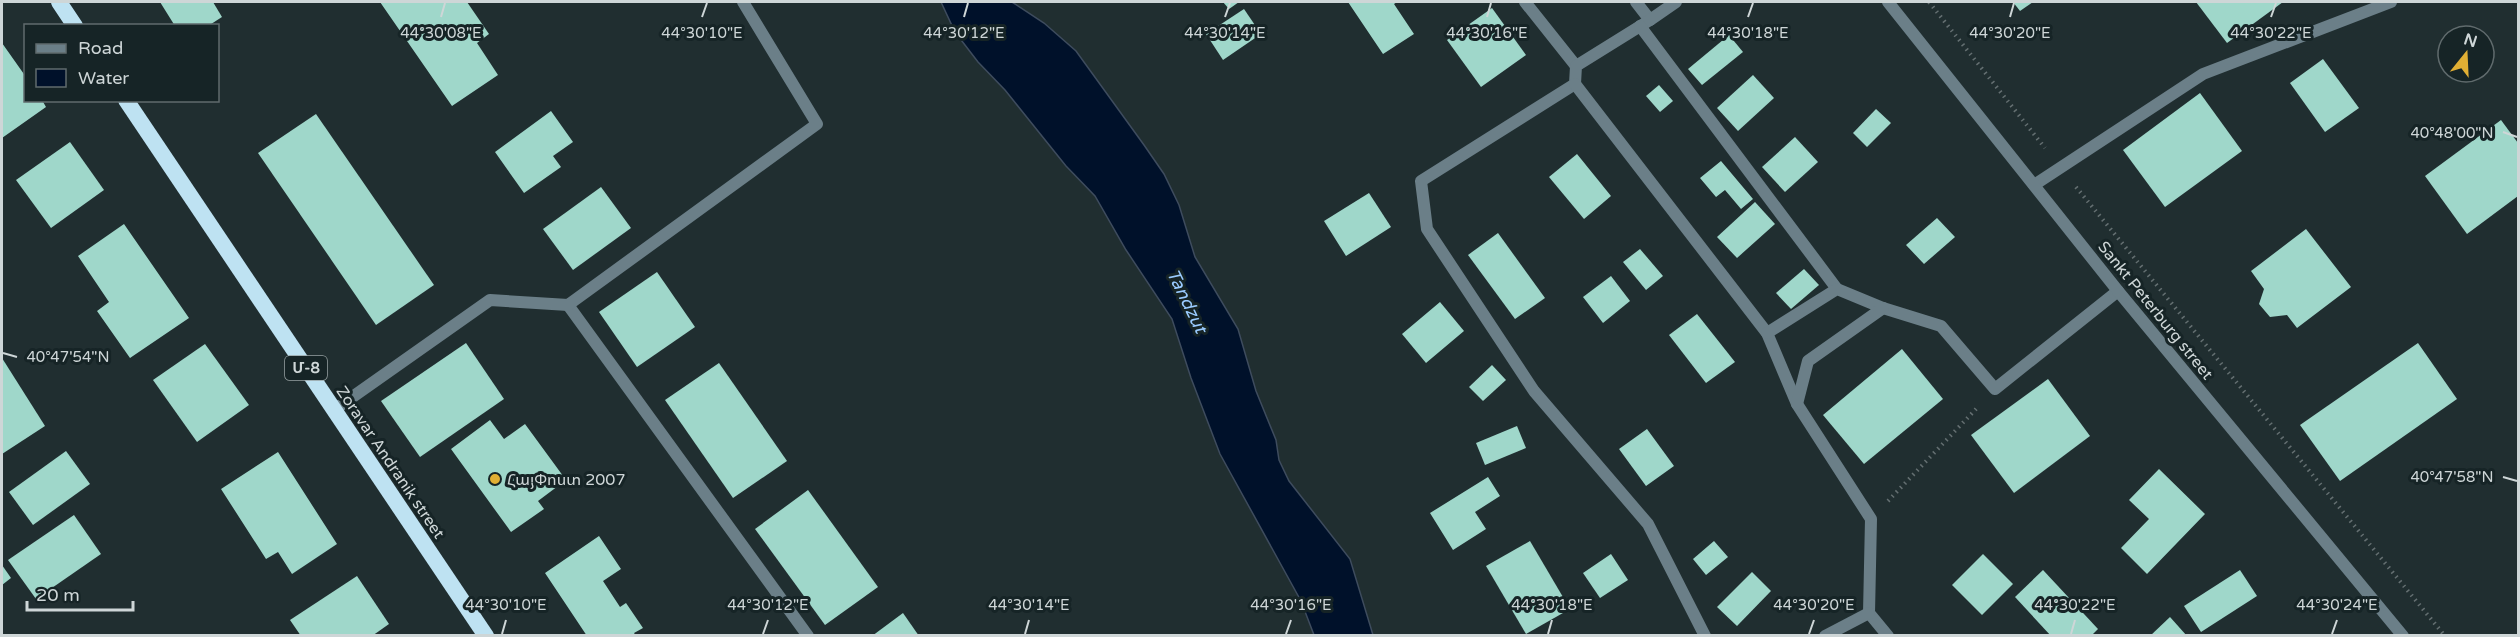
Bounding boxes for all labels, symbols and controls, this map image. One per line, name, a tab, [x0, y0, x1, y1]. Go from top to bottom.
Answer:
legend	[24, 24, 219, 102]
text: 44°30'08"E	[400, 24, 482, 42]
text: 44°30'10"E	[661, 24, 743, 42]
text: 44°30'12"E	[923, 24, 1005, 42]
text: 44°30'14"E	[1184, 24, 1266, 42]
text: 44°30'16"E	[1446, 24, 1528, 42]
text: 44°30'18"E	[1707, 24, 1789, 42]
text: 44°30'20"E	[1969, 24, 2051, 42]
text: 44°30'22"E	[2230, 24, 2312, 42]
north arrow	[2436, 24, 2496, 84]
text: N	[2461, 29, 2480, 52]
text: Road	[78, 37, 123, 59]
text: Water	[78, 67, 129, 89]
text: 40°48'00"N	[2410, 124, 2494, 142]
street label: Sankt Peterburg street	[2093, 237, 2217, 384]
water label: Tandzut	[1162, 265, 1213, 339]
text: 40°47'54"N	[26, 348, 110, 366]
road number: Մ-8	[285, 356, 327, 380]
street label: Zoravar Andranik street	[332, 382, 449, 543]
text: 40°47'58"N	[2410, 468, 2494, 486]
place label: ՀայՓոստ 2007	[507, 470, 625, 490]
marker: ՀայՓոստ 2007	[488, 472, 502, 486]
scale bar	[27, 574, 134, 612]
text: 20 m	[36, 584, 80, 606]
text: 44°30'10"E	[465, 596, 547, 614]
text: 44°30'12"E	[727, 596, 809, 614]
text: 44°30'14"E	[988, 596, 1070, 614]
text: 44°30'16"E	[1250, 596, 1332, 614]
text: 44°30'18"E	[1511, 596, 1593, 614]
text: 44°30'20"E	[1773, 596, 1855, 614]
text: 44°30'22"E	[2034, 596, 2116, 614]
text: 44°30'24"E	[2296, 596, 2378, 614]

